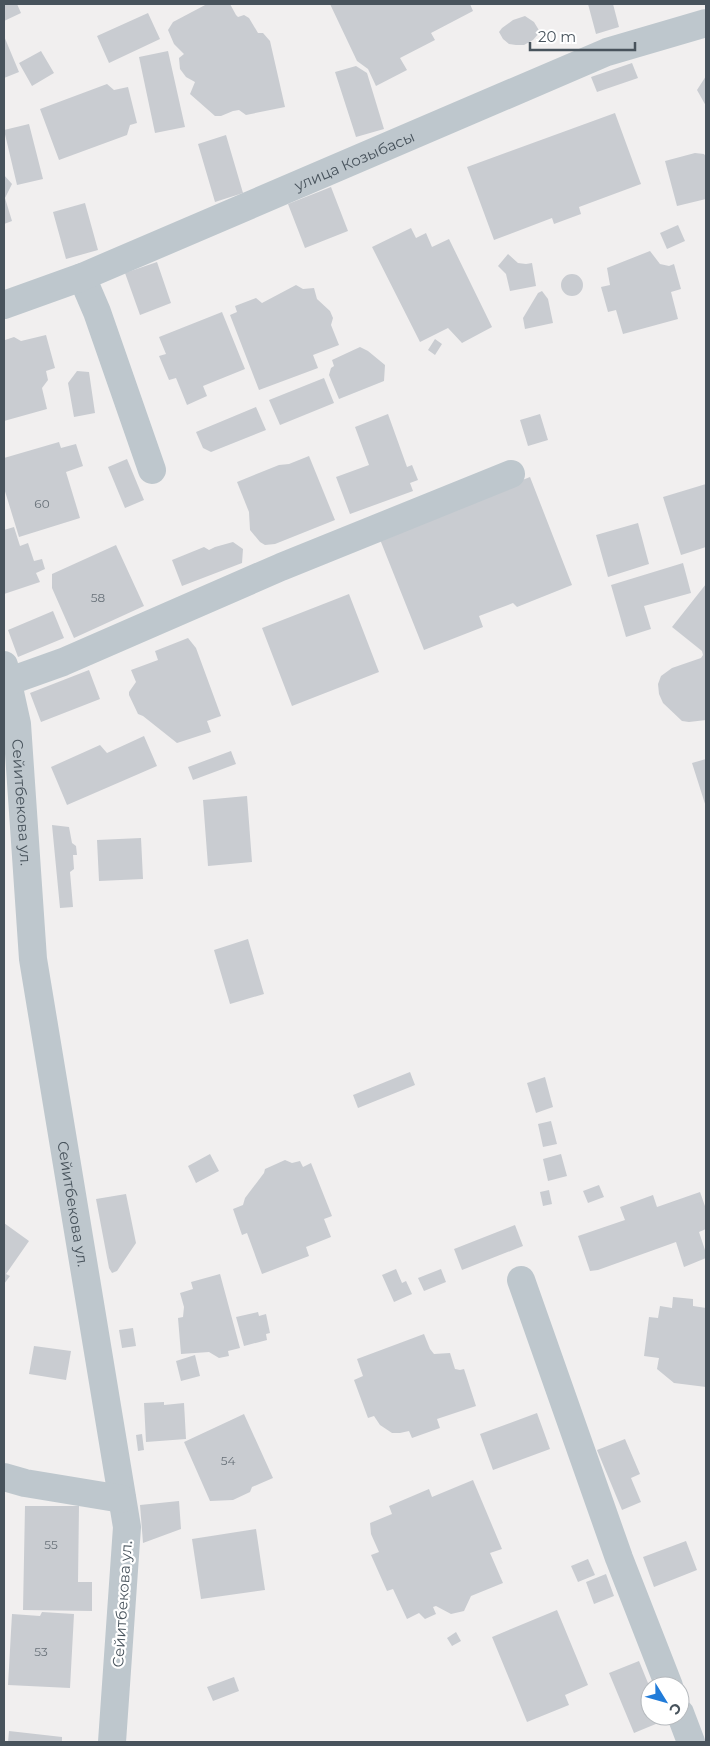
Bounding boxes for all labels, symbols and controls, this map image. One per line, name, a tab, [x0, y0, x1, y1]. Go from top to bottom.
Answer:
scale bar	[530, 20, 635, 52]
text: 20 m	[538, 27, 576, 46]
street label: улица Козыбасы	[290, 126, 417, 195]
house number: 60	[34, 496, 50, 511]
house number: 58	[91, 590, 106, 605]
street label: Сейитбекова ул.	[9, 738, 36, 866]
street label: Сейитбекова ул.	[54, 1139, 93, 1268]
house number: 54	[221, 1453, 235, 1468]
house number: 55	[44, 1537, 58, 1552]
street label: Сейитбекова ул.	[108, 1540, 136, 1668]
house number: 53	[34, 1644, 48, 1659]
north arrow	[640, 1676, 690, 1726]
text: С	[665, 1699, 686, 1718]

